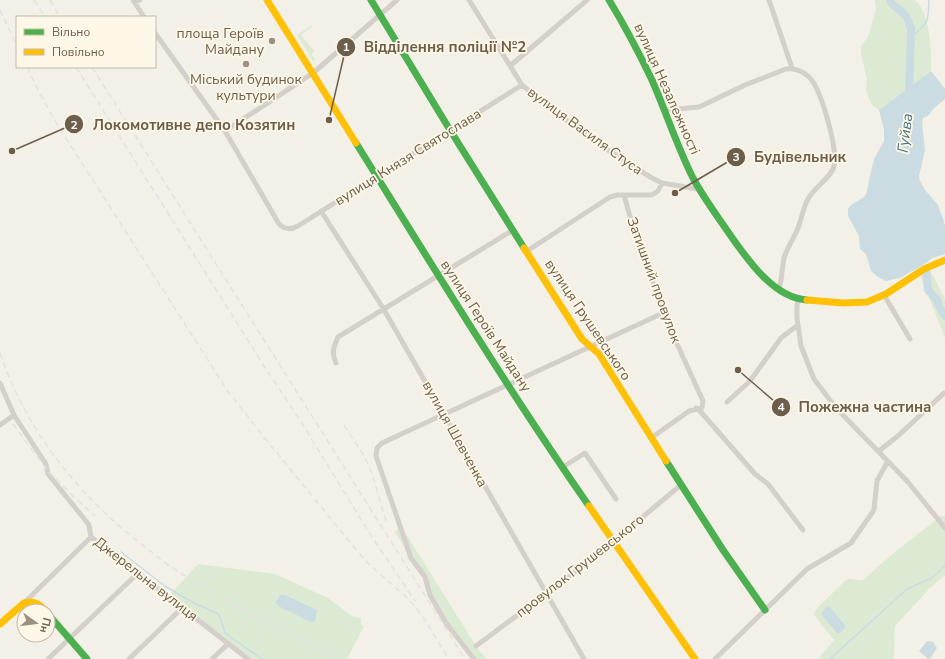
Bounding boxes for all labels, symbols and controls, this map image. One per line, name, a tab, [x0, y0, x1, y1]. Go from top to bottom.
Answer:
legend	[16, 16, 156, 68]
street label: вулиця Незалежності	[629, 20, 705, 158]
text: Вільно	[52, 24, 90, 40]
place label: площа Героїв Майдану	[176, 24, 265, 59]
callout: Відділення поліції №2	[336, 33, 534, 60]
marker: площа Героїв Майдану	[267, 36, 277, 46]
text: Відділення поліції №2	[364, 37, 526, 57]
text: 1	[342, 39, 350, 55]
text: Повільно	[52, 44, 105, 60]
marker: Міський будинок культури	[241, 59, 251, 69]
place label: Міський будинок культури	[190, 70, 303, 105]
street label: вулиця Василя Стуса	[523, 83, 647, 179]
street label: вулиця Князя Святослава	[331, 104, 485, 210]
callout: Локомотивне депо Козятин	[64, 111, 303, 138]
water label: Гуйва	[893, 112, 917, 154]
text: Локомотивне депо Козятин	[93, 115, 295, 135]
text: 2	[70, 117, 78, 133]
callout: Будівельник	[726, 144, 854, 171]
text: Будівельник	[754, 147, 847, 167]
text: 3	[732, 149, 740, 165]
street label: Затишний провулок	[622, 214, 686, 346]
street label: вулиця Героїв Майдану	[436, 256, 536, 396]
street label: вулиця Грушевського	[540, 256, 636, 384]
street label: вулиця Шевченка	[418, 377, 492, 491]
callout: Пожежна частина	[771, 393, 940, 420]
text: Пожежна частина	[798, 397, 932, 417]
text: 4	[777, 399, 785, 415]
street label: провулок Грушевського	[512, 510, 648, 622]
street label: Джерельна вулиця	[90, 532, 202, 626]
north arrow	[16, 603, 56, 643]
text: Пн	[36, 616, 54, 634]

